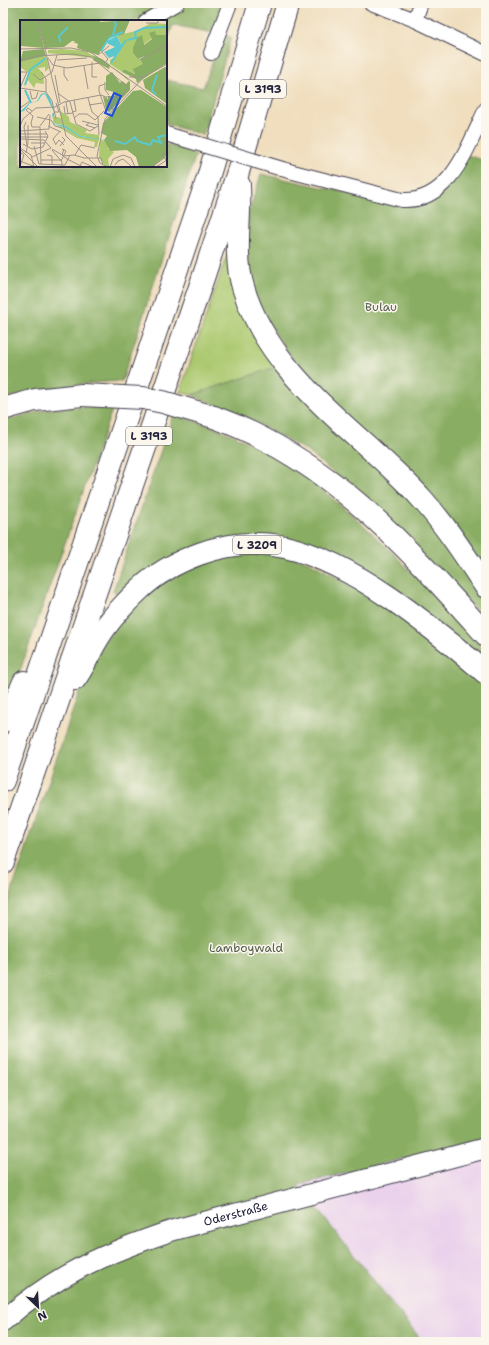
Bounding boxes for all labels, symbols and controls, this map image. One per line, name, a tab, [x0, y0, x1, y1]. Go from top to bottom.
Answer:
inset map	[20, 20, 167, 167]
road number: L 3193	[240, 80, 286, 98]
park label: Bulau	[365, 299, 397, 315]
road number: L 3193	[126, 427, 172, 445]
road number: L 3209	[233, 536, 281, 554]
park label: Lamboywald	[209, 940, 283, 956]
street label: Oderstraße	[202, 1198, 270, 1230]
north arrow	[18, 1287, 58, 1327]
text: N	[35, 1307, 49, 1324]

